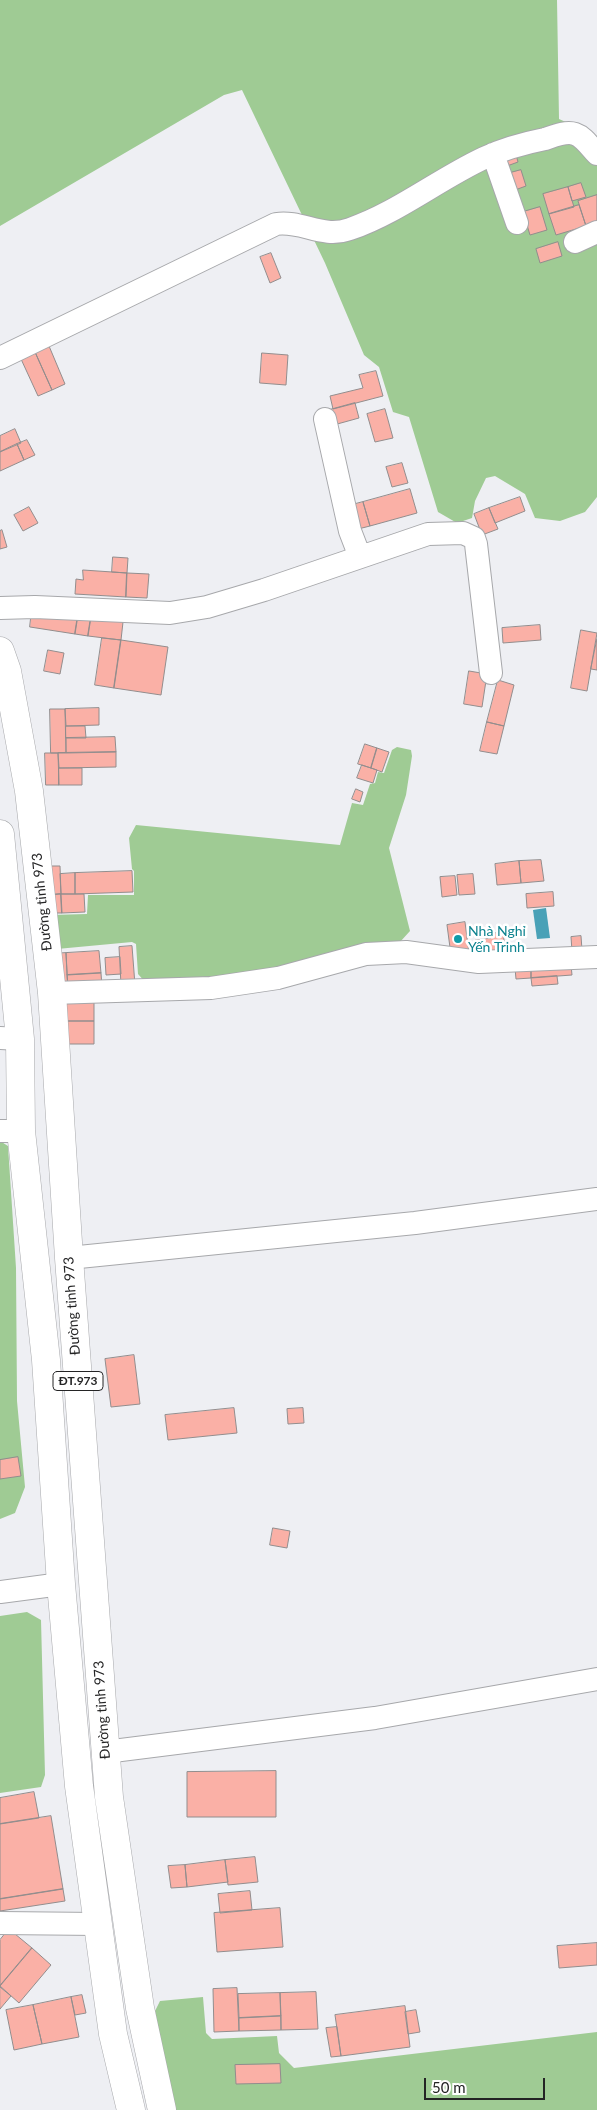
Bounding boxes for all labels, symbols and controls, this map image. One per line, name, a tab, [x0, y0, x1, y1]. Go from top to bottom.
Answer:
street label: Đường tỉnh 973	[28, 852, 56, 952]
place label: Nhà Nghỉ Yến Trinh	[468, 923, 526, 956]
marker: Nhà Nghỉ Yến Trinh	[452, 933, 464, 945]
street label: Đường tỉnh 973	[60, 1256, 84, 1356]
road number: ĐT.973	[53, 1372, 103, 1390]
street label: Đường tỉnh 973	[90, 1660, 114, 1760]
scale bar	[427, 2068, 548, 2100]
text: 50 m	[432, 2078, 466, 2096]

